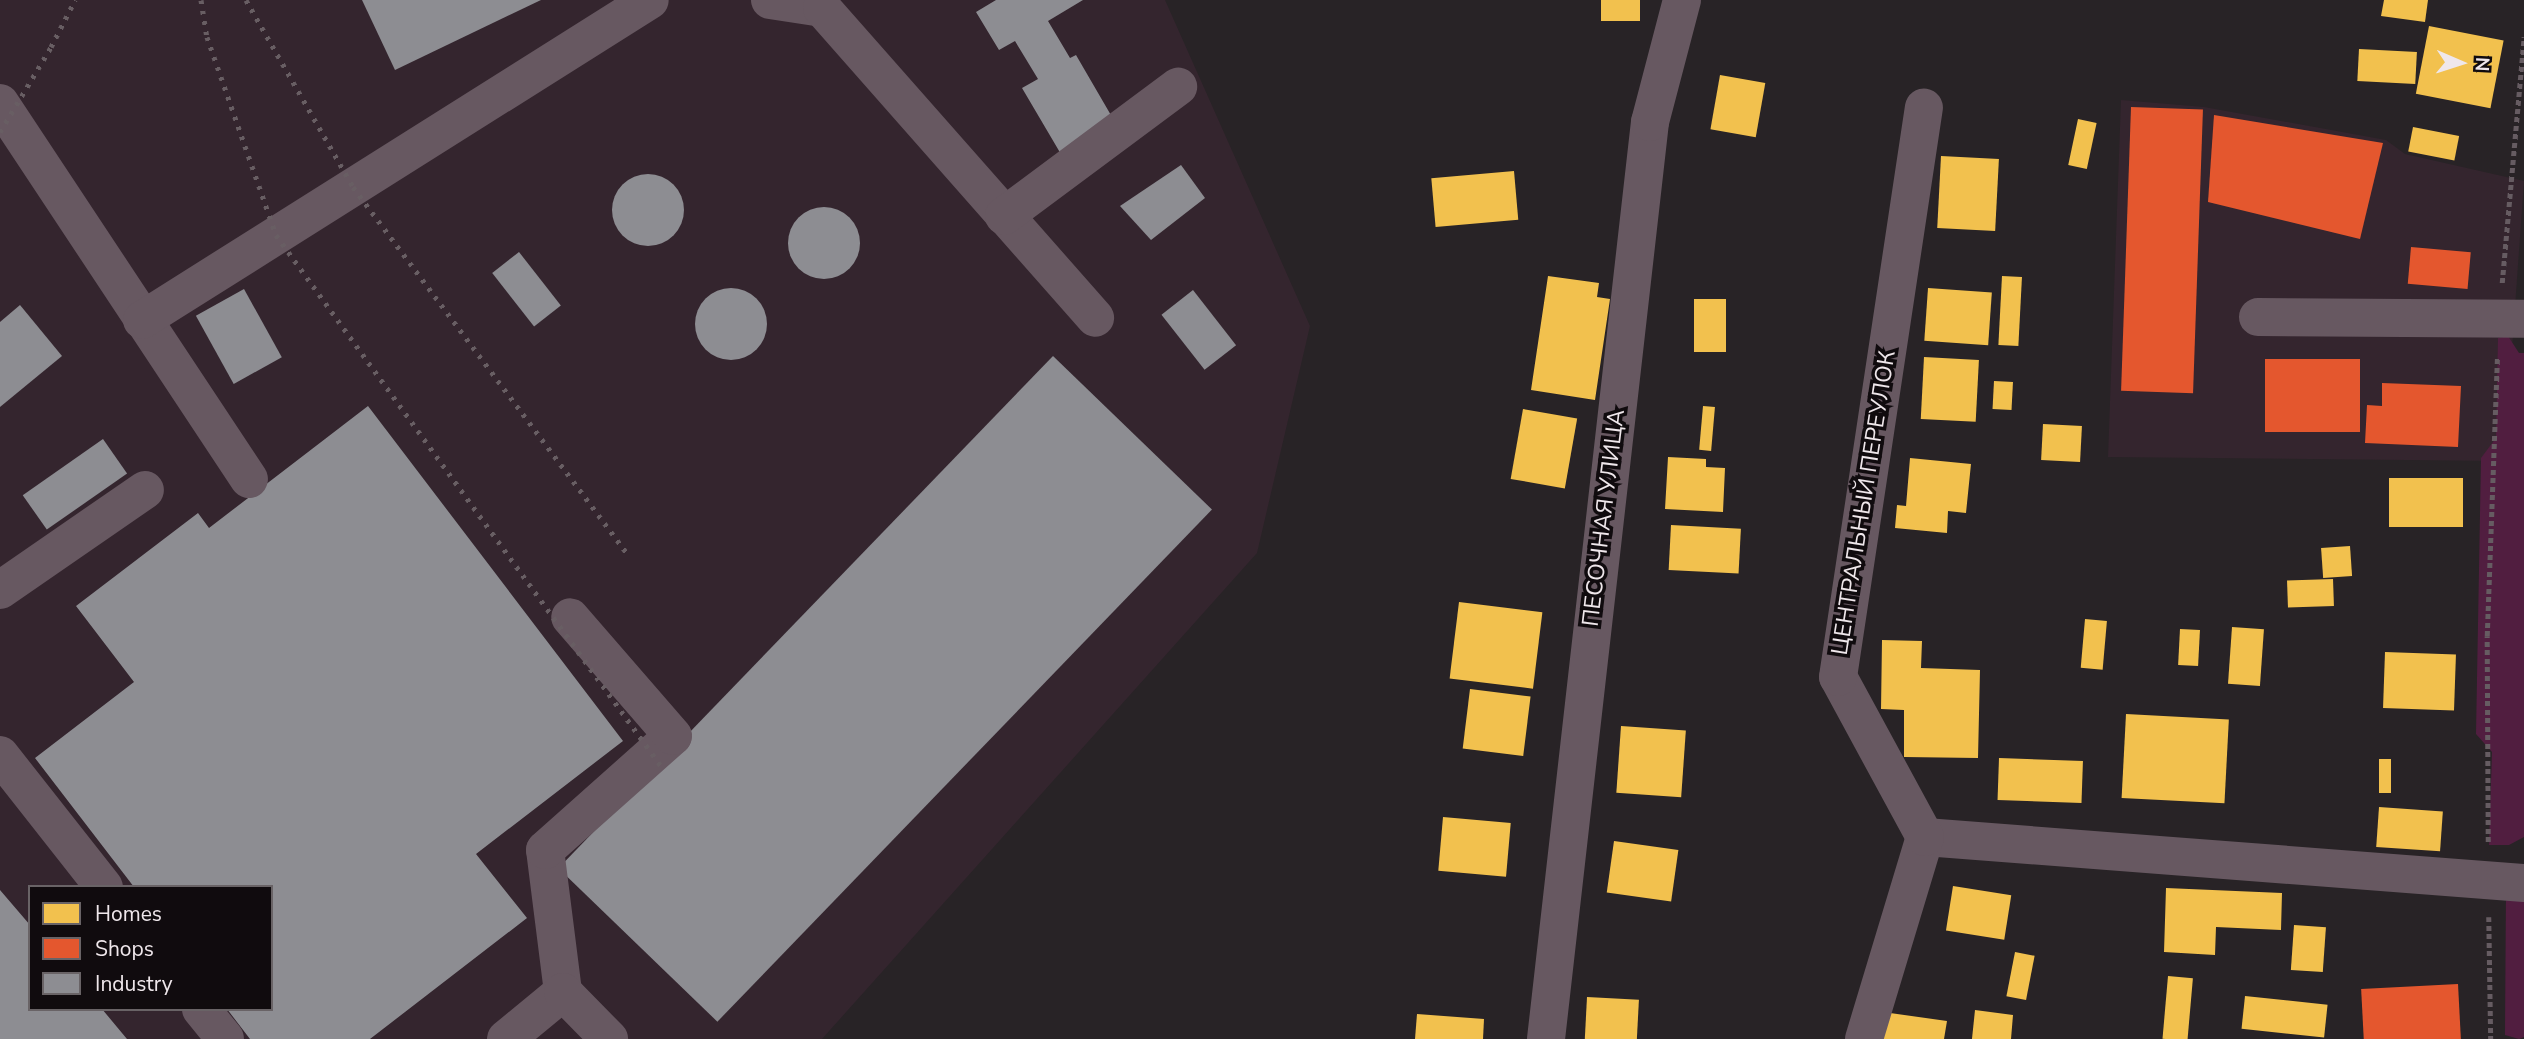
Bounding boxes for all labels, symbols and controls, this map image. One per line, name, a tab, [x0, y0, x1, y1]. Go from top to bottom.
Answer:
north arrow	[2426, 28, 2496, 98]
text: N	[2469, 56, 2495, 72]
street label: ЦЕНТРАЛЬНЫЙ ПЕРЕУЛОК	[1826, 349, 1902, 657]
street label: ПЕСОЧНАЯ УЛИЦА	[1577, 408, 1631, 628]
legend	[28, 885, 273, 1011]
text: Homes	[95, 900, 162, 928]
text: Shops	[95, 935, 154, 963]
text: Industry	[95, 970, 173, 998]

